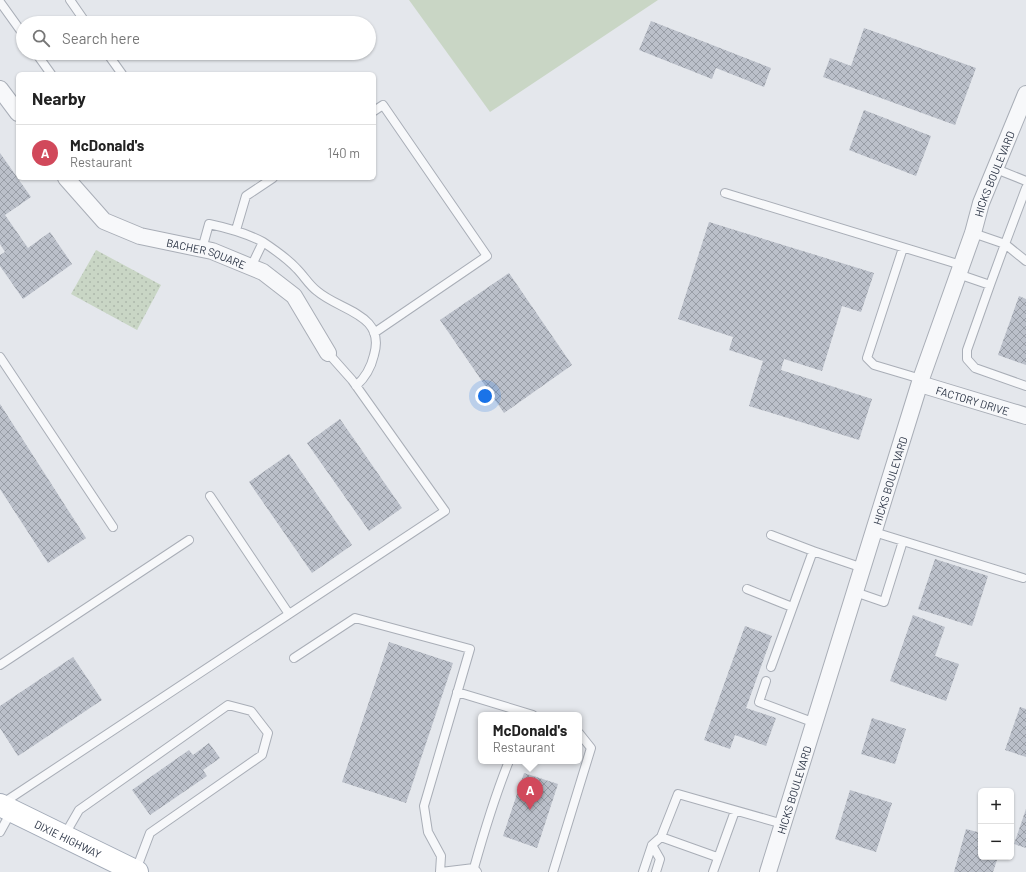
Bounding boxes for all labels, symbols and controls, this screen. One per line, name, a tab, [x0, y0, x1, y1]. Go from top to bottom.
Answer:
search box	[16, 16, 376, 60]
icon: search	[30, 27, 52, 49]
text: Search here	[62, 29, 140, 47]
text: Nearby	[32, 88, 86, 108]
street label: HICKS BOULEVARD	[971, 129, 1017, 218]
text: McDonald's	[70, 136, 144, 154]
text: A	[41, 145, 49, 161]
text: 140 m	[328, 145, 360, 161]
text: Restaurant	[70, 154, 132, 170]
street label: BACHER SQUARE	[165, 235, 248, 271]
street label: FACTORY DRIVE	[934, 383, 1011, 417]
your location	[475, 386, 495, 406]
street label: HICKS BOULEVARD	[870, 435, 909, 526]
popup	[478, 712, 582, 764]
text: McDonald's	[493, 721, 567, 739]
text: Restaurant	[493, 739, 555, 755]
street label: HICKS BOULEVARD	[774, 744, 813, 836]
pin: A	[517, 777, 543, 810]
map controls	[978, 788, 1014, 860]
button: +	[978, 788, 1014, 824]
street label: DIXIE HIGHWAY	[33, 817, 104, 860]
button: −	[978, 824, 1014, 860]

